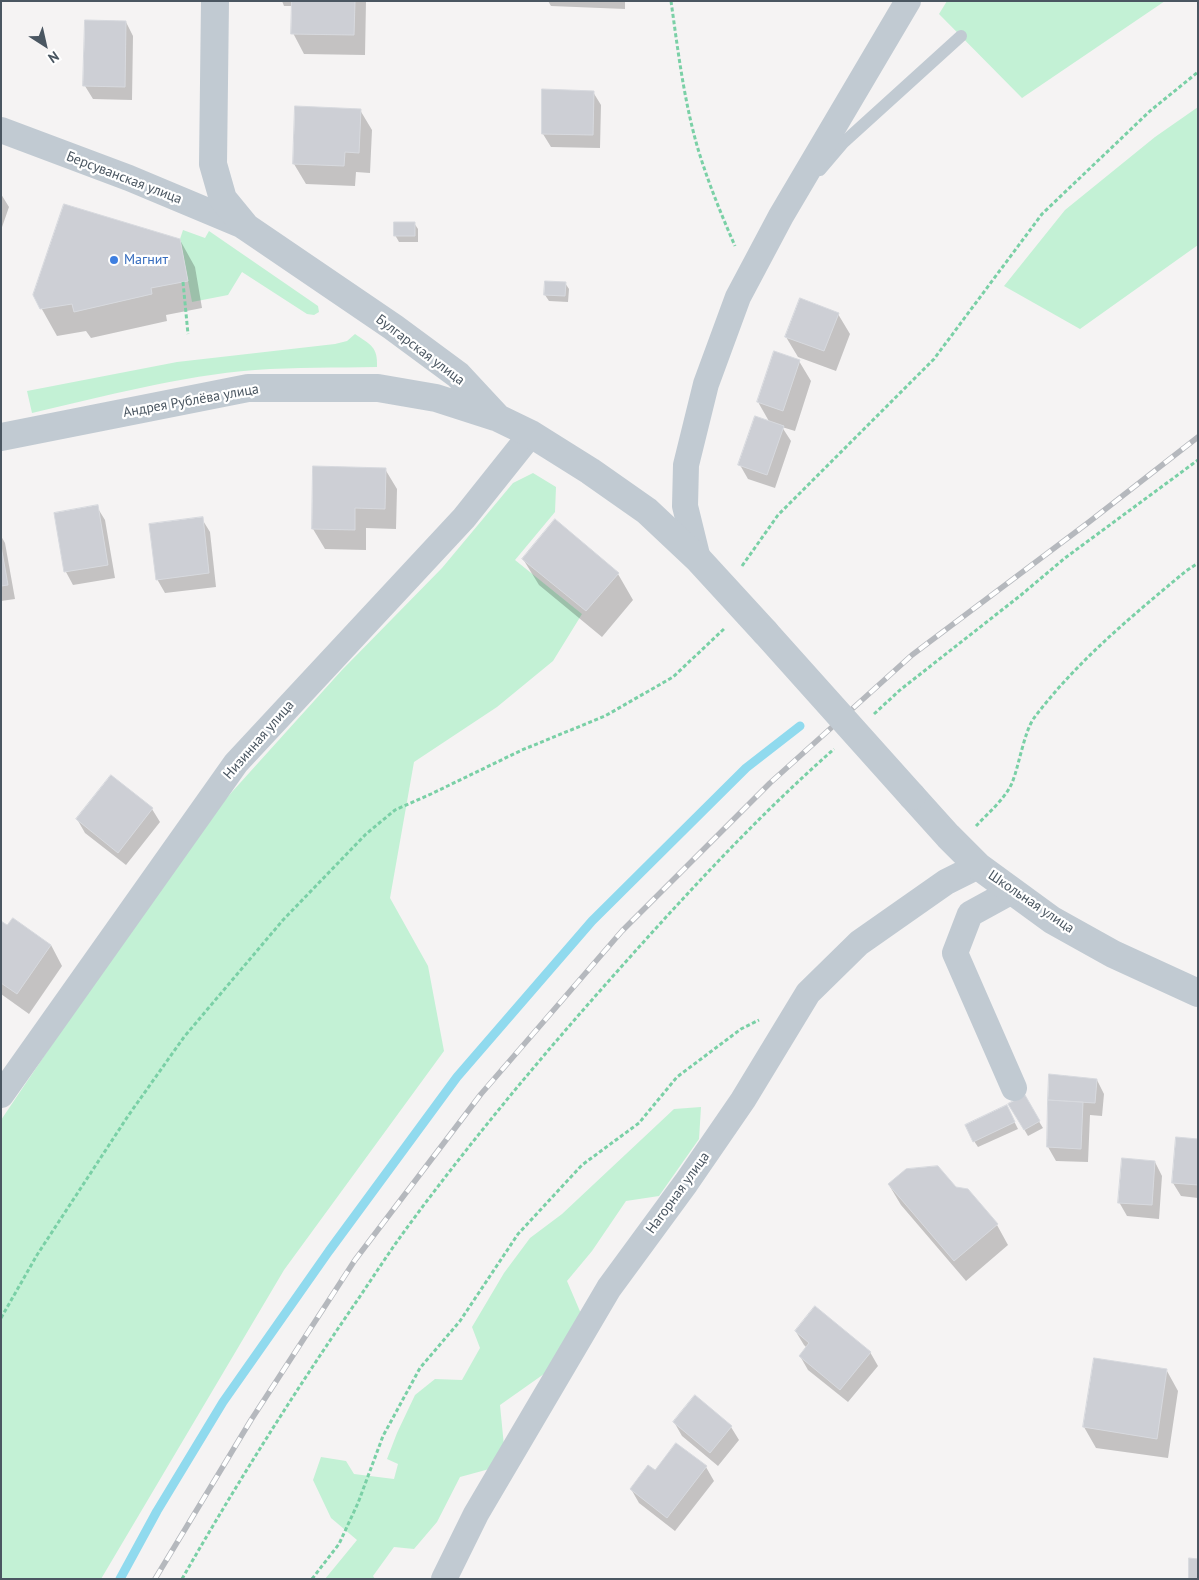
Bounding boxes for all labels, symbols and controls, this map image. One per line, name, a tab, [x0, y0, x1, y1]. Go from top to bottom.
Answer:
north arrow	[20, 20, 70, 70]
text: N	[45, 47, 63, 67]
street label: Берсуванская улица	[64, 148, 184, 208]
place label: Магнит	[124, 252, 168, 268]
marker: Магнит	[108, 254, 120, 266]
street label: Булгарская улица	[372, 311, 468, 389]
street label: Андрея Рублёва улица	[122, 381, 260, 421]
street label: Низинная улица	[220, 697, 298, 783]
street label: Школьная улица	[985, 867, 1077, 937]
street label: Нагорная улица	[643, 1149, 713, 1237]

